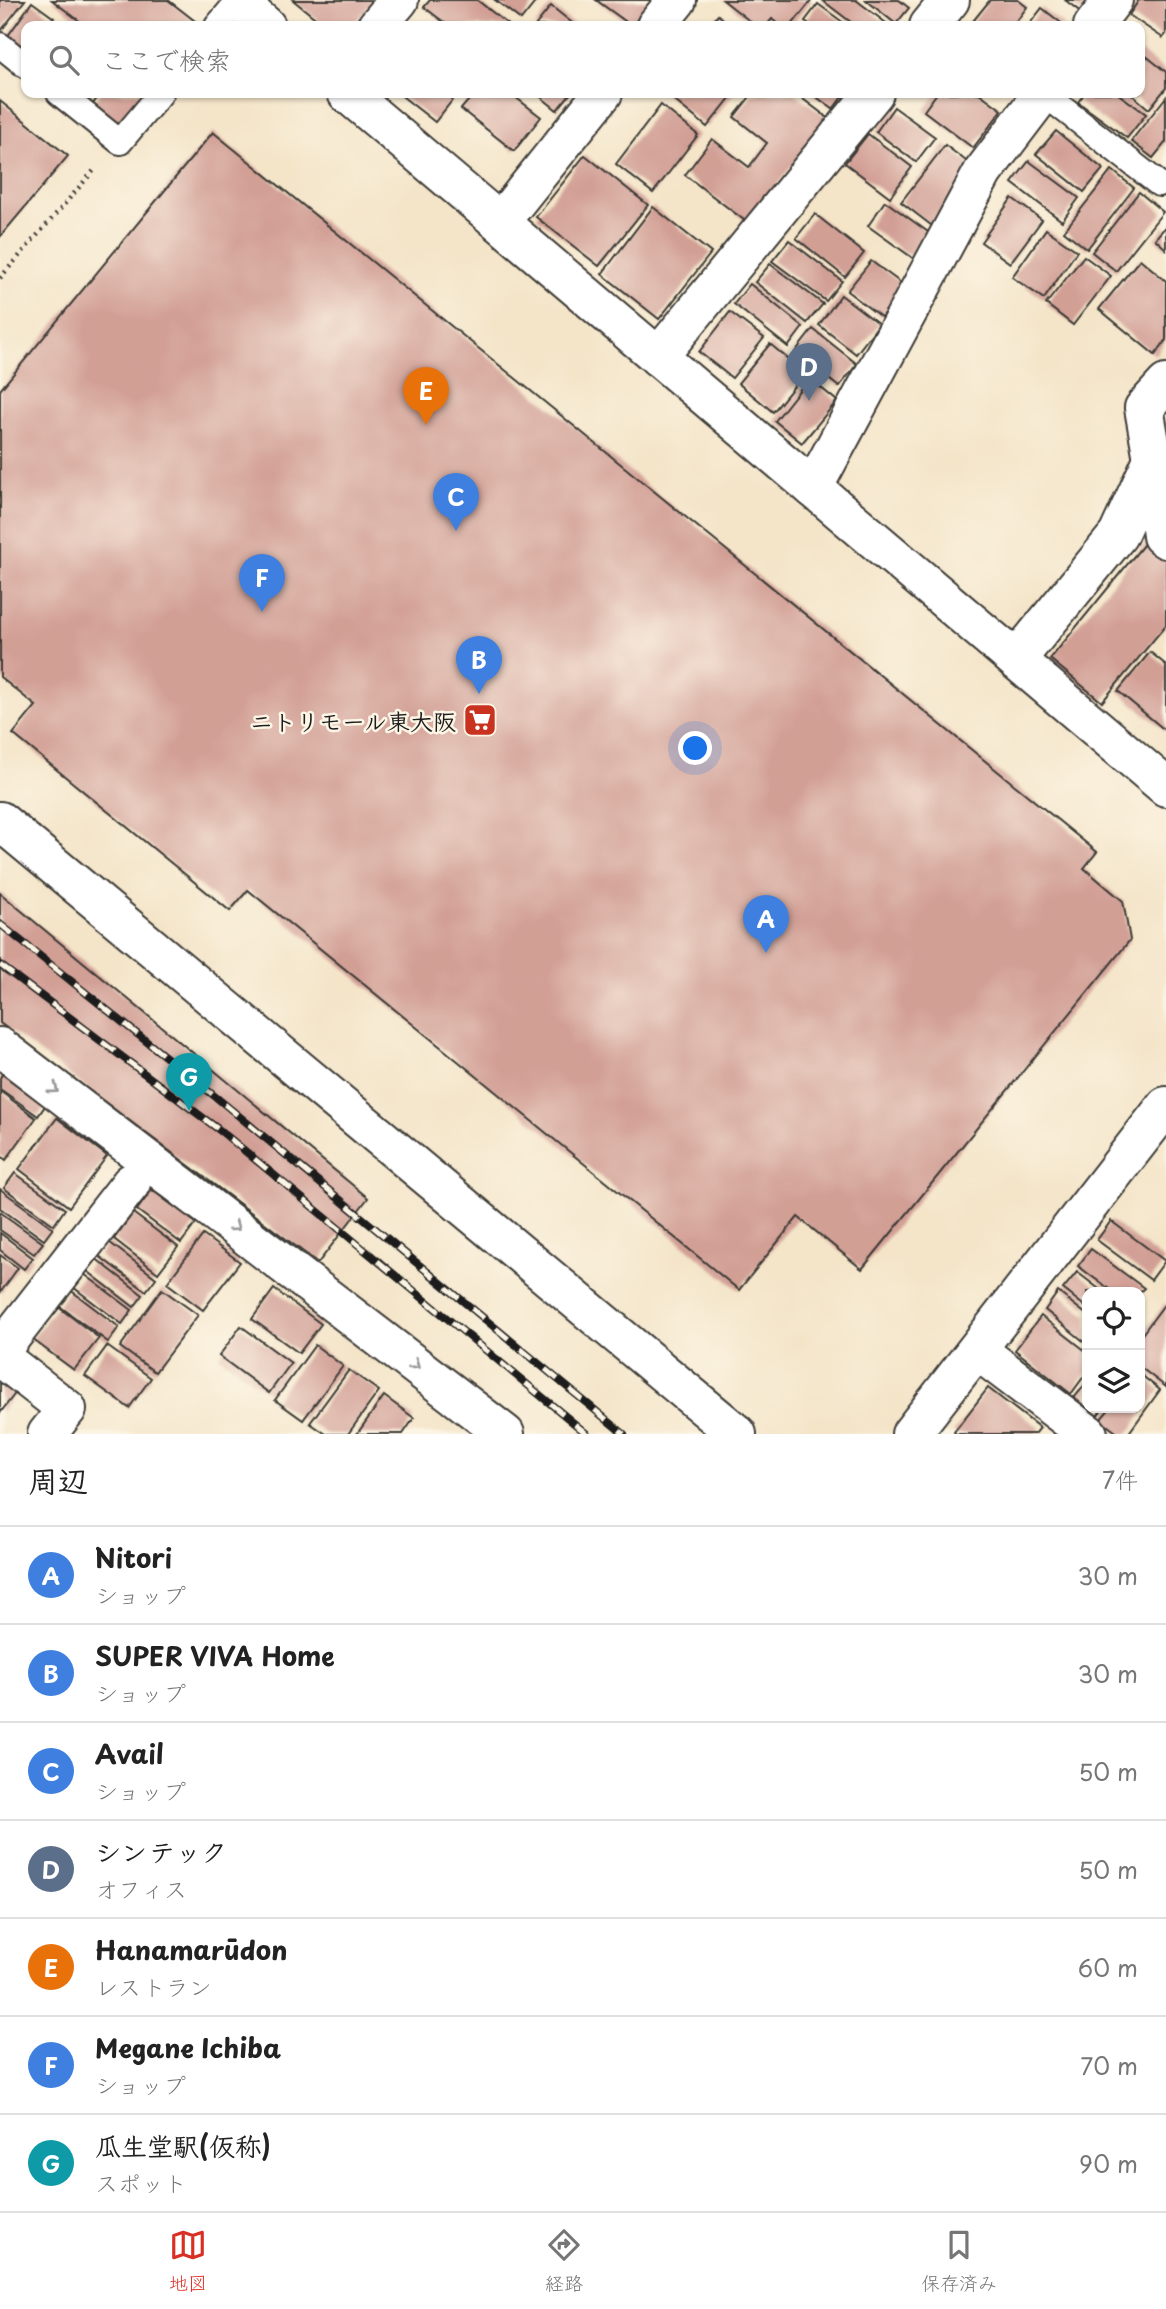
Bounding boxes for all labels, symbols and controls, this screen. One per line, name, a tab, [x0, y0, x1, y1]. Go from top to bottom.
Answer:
search box	[21, 21, 1145, 98]
text: ここで検索	[101, 40, 231, 79]
icon: search	[45, 41, 83, 79]
pin: D	[786, 343, 832, 401]
pin: E	[403, 367, 449, 425]
pin: C	[433, 473, 479, 531]
pin: F	[239, 554, 285, 612]
pin: B	[456, 636, 502, 694]
supermarket icon: ニトリモール東大阪	[461, 701, 499, 739]
place label: ニトリモール東大阪	[250, 703, 456, 738]
your location	[678, 731, 712, 765]
pin: A	[743, 895, 789, 953]
pin: G	[166, 1053, 212, 1111]
one-way arrow	[46, 1080, 59, 1093]
one-way arrow	[227, 1219, 240, 1231]
map controls	[1082, 1287, 1145, 1413]
button: locate	[1082, 1287, 1145, 1350]
button: layers	[1082, 1350, 1145, 1413]
one-way arrow	[408, 1357, 420, 1370]
text: 周辺	[28, 1457, 88, 1502]
text: 7件	[1102, 1462, 1138, 1497]
text: Nitori	[95, 1538, 172, 1577]
text: A	[42, 1558, 60, 1593]
text: 30 m	[1077, 1558, 1138, 1593]
text: ショップ	[95, 1577, 186, 1612]
text: SUPER VIVA Home	[95, 1636, 335, 1675]
text: B	[43, 1656, 59, 1691]
text: 30 m	[1077, 1656, 1138, 1691]
text: ショップ	[95, 1675, 186, 1710]
text: Avail	[95, 1734, 164, 1773]
text: C	[42, 1754, 60, 1789]
text: 50 m	[1078, 1754, 1138, 1789]
text: ショップ	[95, 1773, 186, 1808]
text: シンテック	[95, 1832, 227, 1871]
text: D	[42, 1852, 60, 1887]
text: 50 m	[1078, 1852, 1138, 1887]
text: オフィス	[95, 1871, 187, 1906]
text: Hanamarūdon	[95, 1930, 287, 1969]
text: E	[44, 1950, 58, 1985]
text: 60 m	[1078, 1950, 1138, 1985]
text: レストラン	[95, 1969, 212, 2004]
text: Megane Ichiba	[95, 2028, 281, 2067]
text: F	[44, 2048, 58, 2083]
text: 70 m	[1080, 2048, 1138, 2083]
text: ショップ	[95, 2067, 186, 2102]
text: 瓜生堂駅(仮称)	[95, 2126, 271, 2165]
text: G	[42, 2146, 60, 2181]
text: 90 m	[1079, 2146, 1138, 2181]
text: スポット	[95, 2165, 187, 2200]
tab: 地図	[169, 2226, 207, 2296]
tab: 経路	[545, 2226, 583, 2296]
tab: 保存済み	[921, 2226, 997, 2296]

